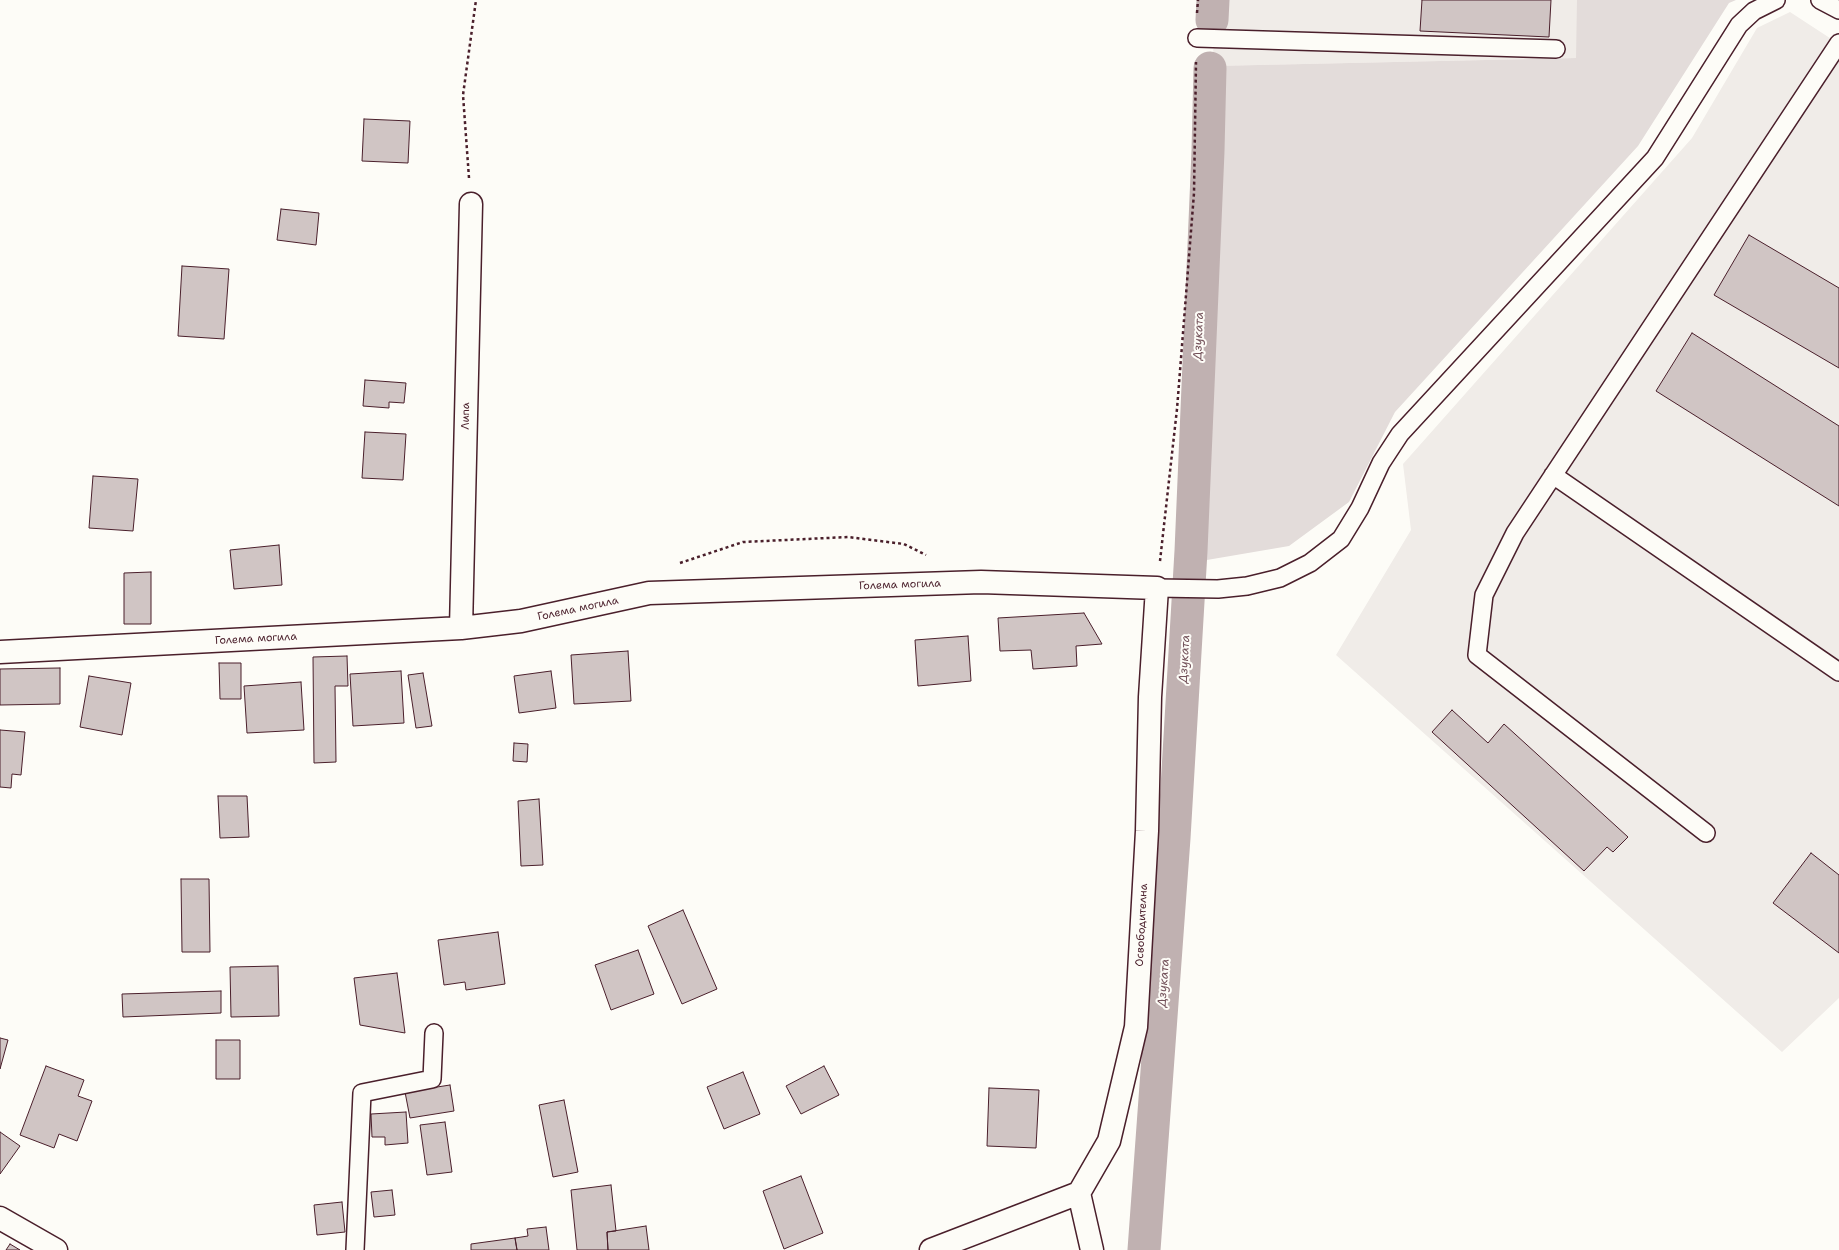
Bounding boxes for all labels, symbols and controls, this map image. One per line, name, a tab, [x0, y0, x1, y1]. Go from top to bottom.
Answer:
water label: Дзуката	[1191, 312, 1207, 360]
street label: Липа	[459, 402, 473, 430]
street label: Голема могила	[859, 577, 941, 593]
street label: Голема могила	[536, 594, 620, 624]
street label: Голема могила	[215, 630, 297, 648]
water label: Дзуката	[1177, 635, 1193, 683]
street label: Освободителна	[1133, 883, 1151, 967]
water label: Дзуката	[1155, 958, 1173, 1008]

